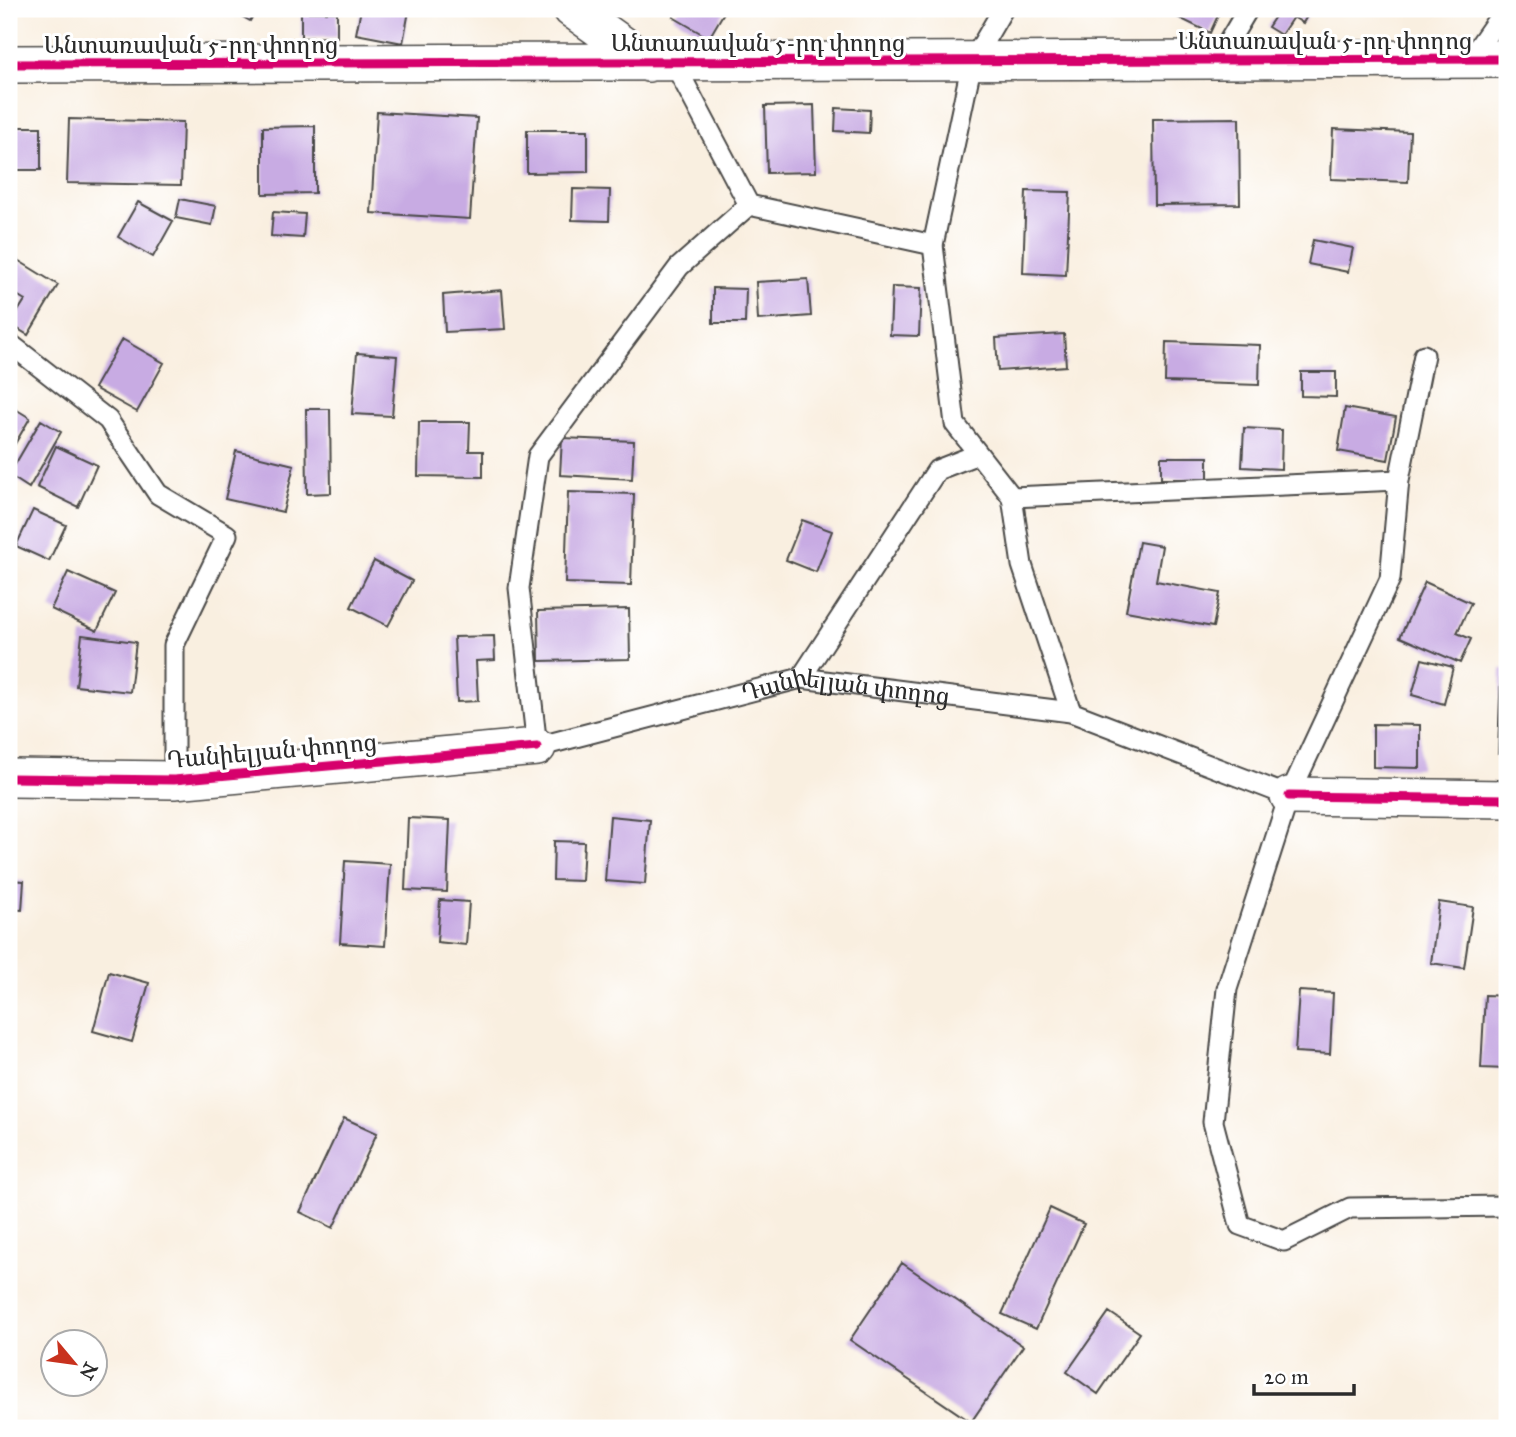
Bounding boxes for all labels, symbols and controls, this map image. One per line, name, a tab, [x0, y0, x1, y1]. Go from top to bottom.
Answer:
street label: Անտառավան 5-րդ փողոց	[1178, 26, 1472, 56]
street label: Անտառավան 5-րդ փողոց	[611, 28, 905, 58]
street label: Անտառավան 5-րդ փողոց	[44, 30, 338, 60]
street label: Դանիելյան փողոց	[738, 662, 951, 712]
street label: Դանիելյան փողոց	[166, 727, 378, 775]
north arrow	[38, 1328, 108, 1398]
scale bar	[1254, 1353, 1353, 1397]
text: N	[74, 1358, 102, 1384]
text: 20 m	[1264, 1364, 1309, 1390]

